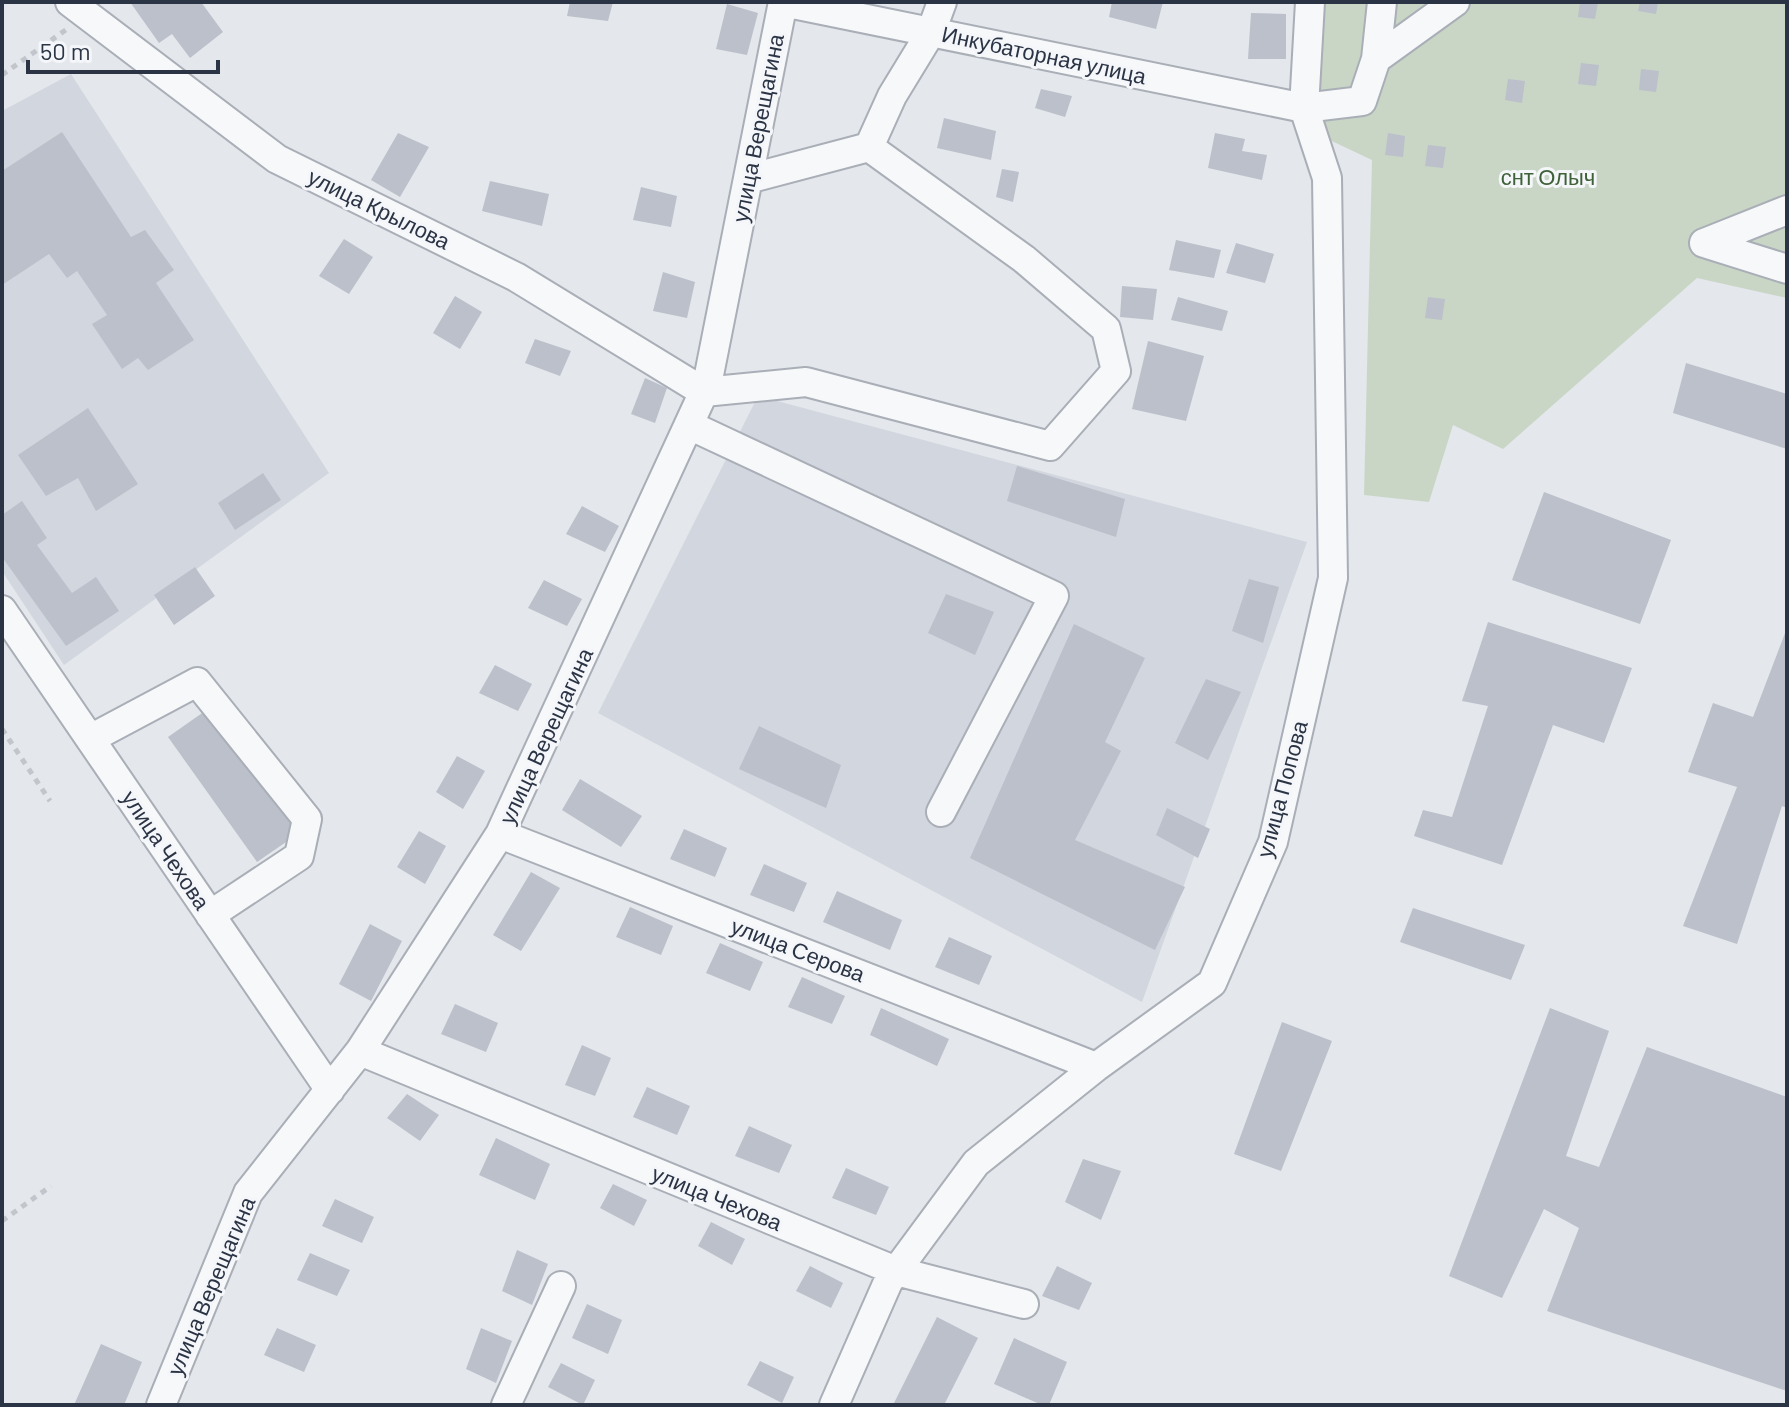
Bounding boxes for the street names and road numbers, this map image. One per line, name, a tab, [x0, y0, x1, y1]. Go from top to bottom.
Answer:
street label: Инкубаторная улица	[939, 20, 1150, 90]
street label: улица Верещагина	[726, 31, 789, 224]
street label: улица Крылова	[304, 162, 455, 255]
street label: улица Верещагина	[493, 643, 599, 828]
street label: улица Попова	[1250, 717, 1313, 860]
street label: улица Чехова	[117, 785, 217, 915]
street label: улица Серова	[727, 912, 870, 988]
street label: улица Чехова	[648, 1159, 787, 1236]
street label: улица Верещагина	[161, 1192, 261, 1379]

